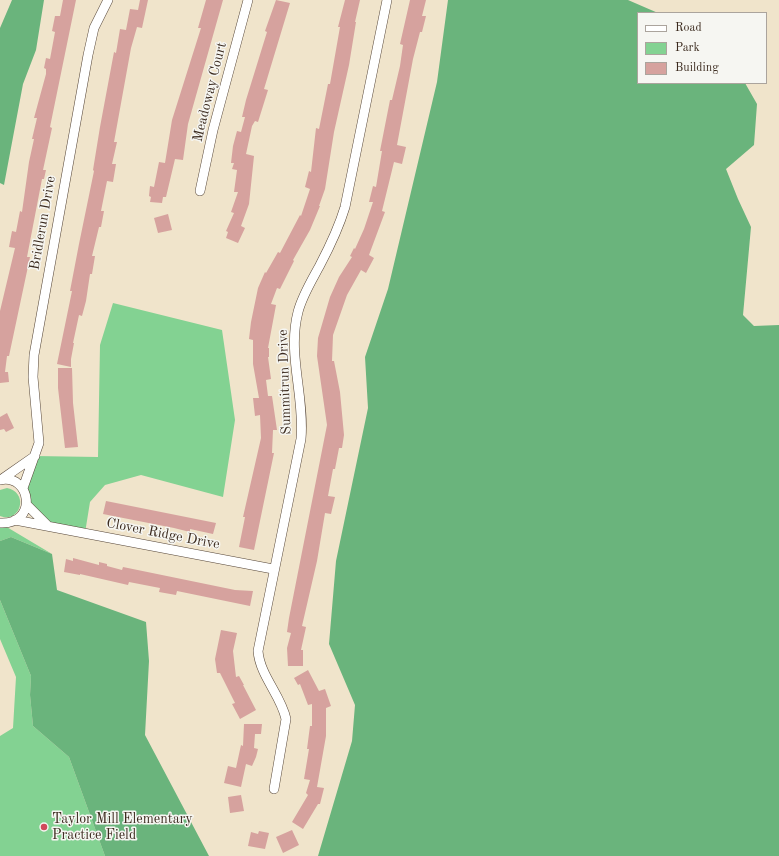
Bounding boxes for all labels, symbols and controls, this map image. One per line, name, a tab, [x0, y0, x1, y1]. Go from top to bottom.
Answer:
legend	[637, 12, 767, 84]
text: Road	[675, 22, 702, 34]
street label: Meadoway Court	[190, 40, 230, 144]
text: Park	[675, 42, 700, 54]
text: Building	[675, 62, 719, 74]
street label: Bridlerun Drive	[26, 175, 60, 271]
street label: Summitrun Drive	[275, 329, 295, 435]
street label: Clover Ridge Drive	[105, 515, 221, 553]
place label: Taylor Mill Elementary Practice Field	[52, 811, 193, 844]
marker: Taylor Mill Elementary Practice Field	[39, 822, 49, 832]

